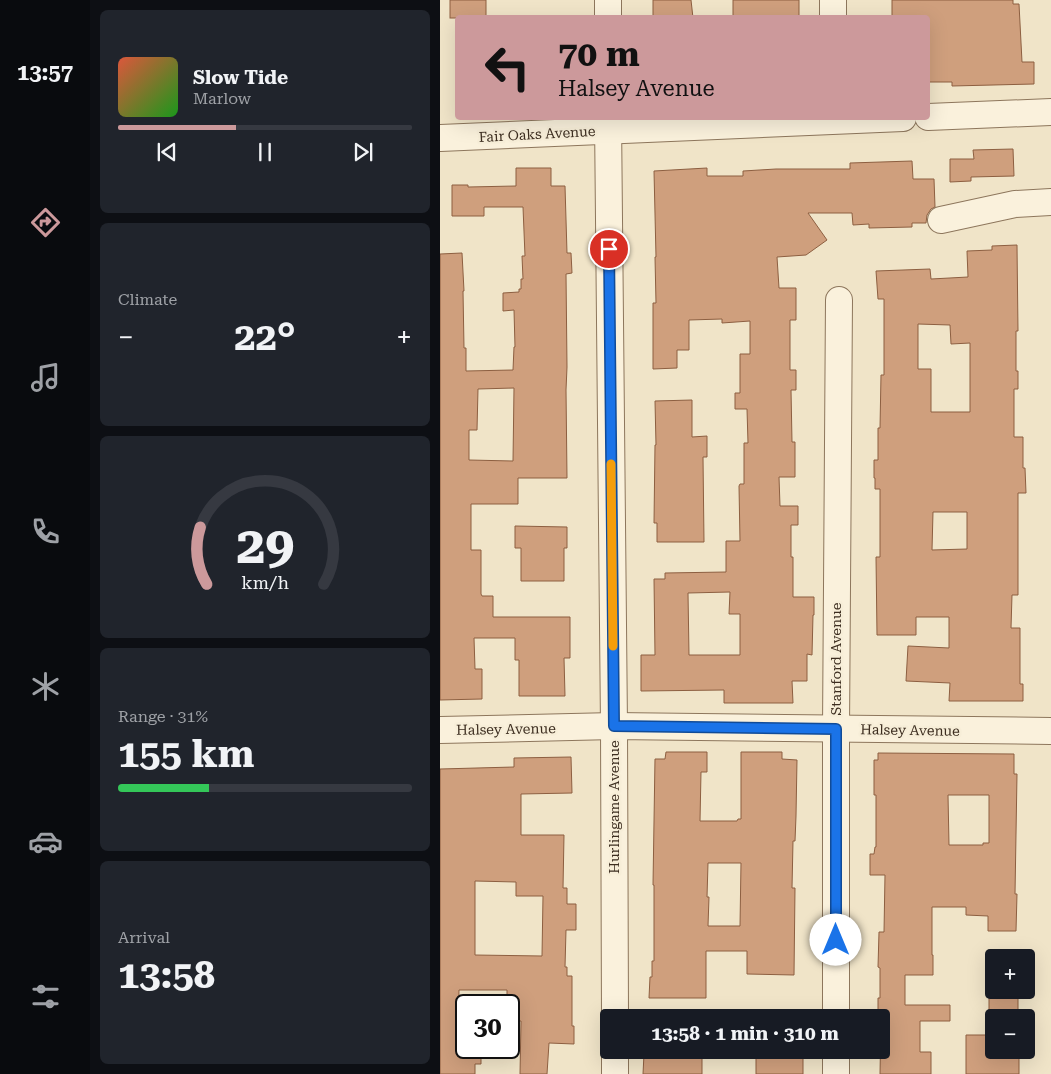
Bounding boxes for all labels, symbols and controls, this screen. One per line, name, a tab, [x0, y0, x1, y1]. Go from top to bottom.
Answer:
text: 70 m	[558, 34, 640, 75]
icon: left	[475, 35, 540, 100]
text: 13:57	[17, 60, 73, 85]
text: Slow Tide	[193, 66, 288, 89]
text: Halsey Avenue	[558, 76, 714, 101]
text: Marlow	[193, 89, 251, 108]
street label: Fair Oaks Avenue	[478, 123, 596, 145]
icon: previous	[153, 138, 181, 166]
icon: pause	[251, 138, 279, 166]
icon: next	[349, 138, 377, 166]
icon: directions	[28, 205, 63, 240]
pin	[588, 228, 630, 270]
icon: arrive	[595, 235, 623, 263]
text: Climate	[118, 290, 177, 309]
text: 22°	[234, 315, 296, 359]
text: −	[118, 321, 134, 354]
text: +	[396, 321, 412, 354]
icon: music	[28, 360, 63, 395]
icon: phone	[28, 514, 63, 549]
text: 29	[236, 515, 294, 576]
text: km/h	[241, 572, 289, 593]
street label: Stanford Avenue	[828, 602, 844, 715]
icon: climate	[28, 669, 63, 704]
text: Range · 31%	[118, 707, 208, 726]
street label: Halsey Avenue	[456, 720, 556, 738]
street label: Halsey Avenue	[860, 721, 960, 739]
text: 155 km	[118, 732, 254, 776]
street label: Hurlingame Avenue	[606, 740, 622, 874]
icon: car	[28, 824, 63, 859]
position arrow	[809, 913, 861, 965]
text: Arrival	[118, 928, 170, 947]
map controls	[985, 949, 1035, 1059]
button: +	[985, 949, 1035, 999]
text: 13:58	[118, 953, 215, 997]
icon: filters	[28, 979, 63, 1014]
speed limit sign: 30	[455, 994, 520, 1059]
button: −	[985, 1009, 1035, 1059]
text: 13:58 · 1 min · 310 m	[651, 1022, 839, 1045]

